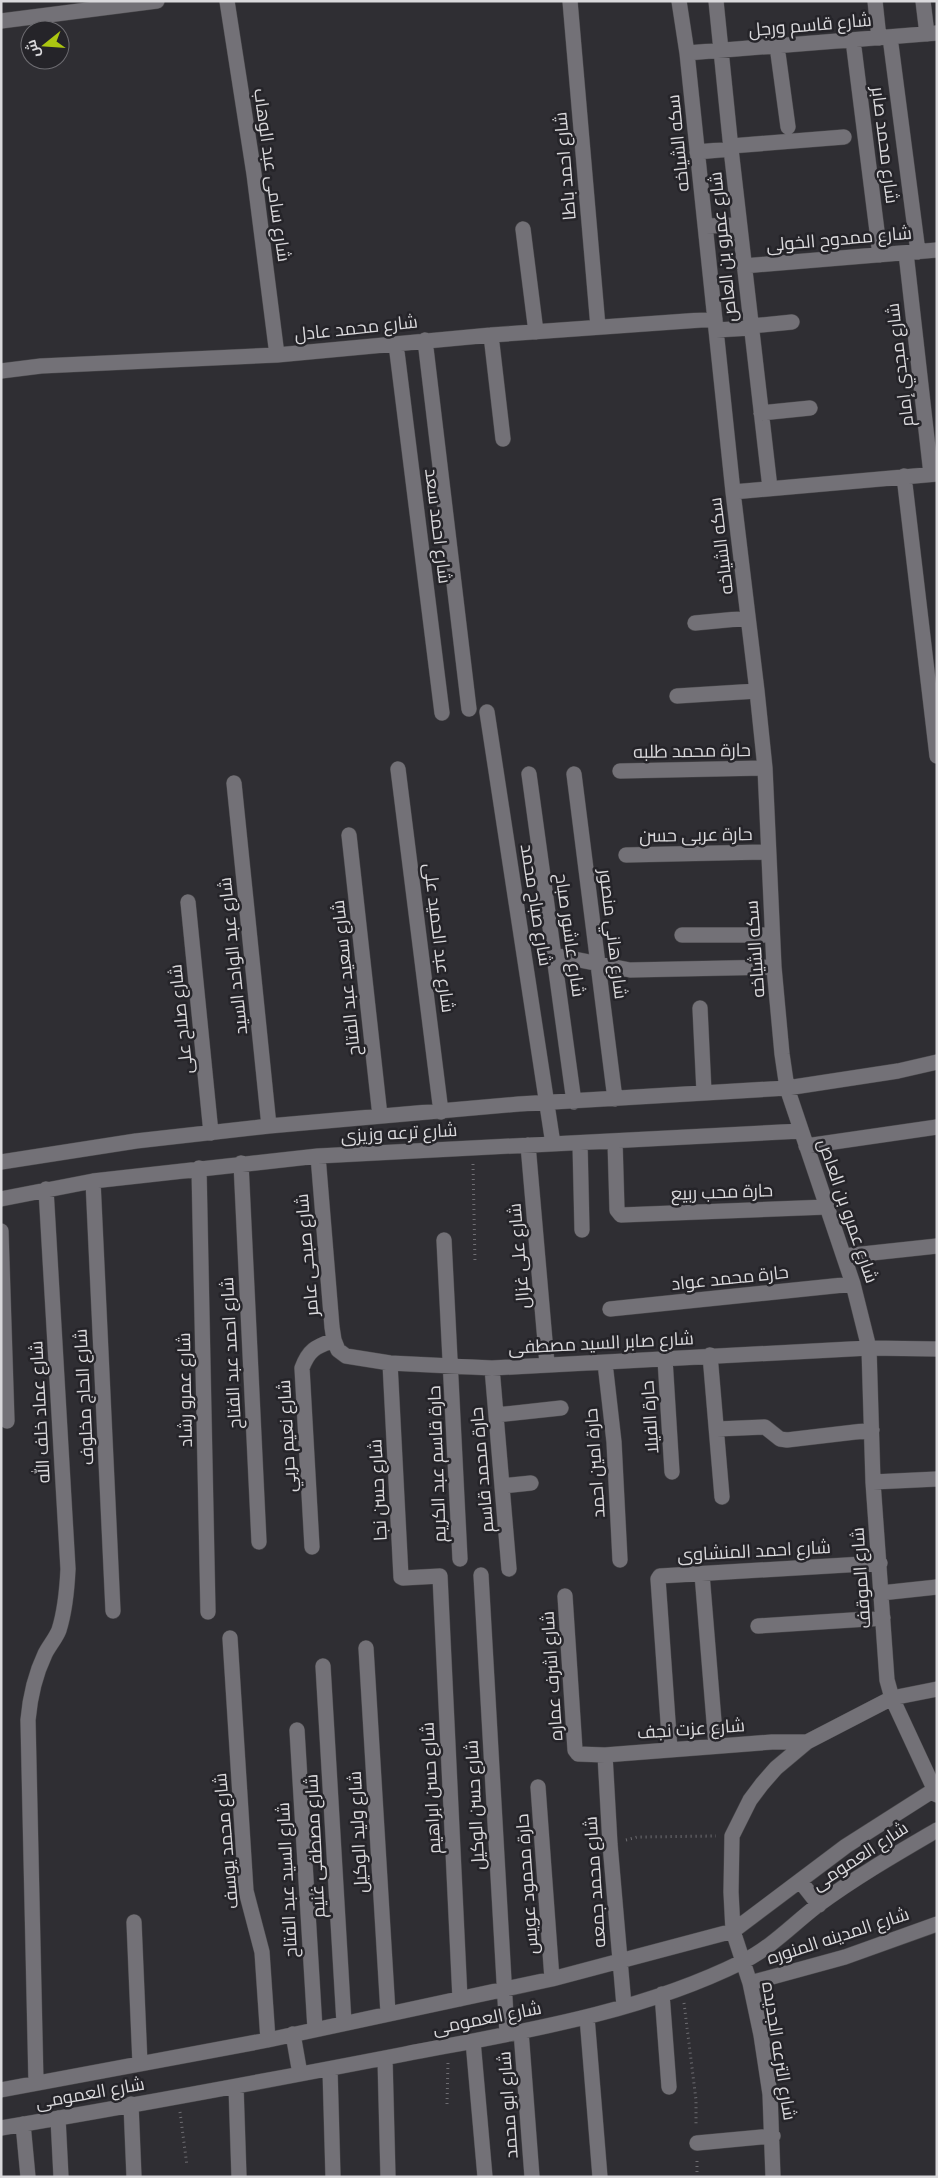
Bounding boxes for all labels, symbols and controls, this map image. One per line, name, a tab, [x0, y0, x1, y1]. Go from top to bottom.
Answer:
street label: شارع قاسم ورجل	[748, 9, 873, 42]
north arrow	[20, 20, 70, 70]
text: ش	[22, 38, 44, 60]
street label: شارع محمد صابر	[866, 84, 903, 205]
street label: شارع سامى عبد الوهاب	[248, 87, 295, 263]
street label: سكه الشياخه	[662, 93, 694, 193]
street label: شارع احمد باطا	[549, 111, 582, 221]
street label: شارع عمرو بن العاص	[704, 171, 743, 323]
street label: شارع ممدوح الخولى	[765, 222, 913, 257]
street label: شارع مجدي إمام	[881, 302, 921, 428]
street label: شارع محمد عادل	[293, 311, 419, 346]
street label: شارع احمد سعد	[419, 467, 456, 585]
street label: سكه الشياخه	[704, 496, 738, 596]
street label: حارة محمد طلبه	[633, 739, 751, 763]
street label: حارة عربى حسن	[639, 823, 753, 847]
street label: شارع صباح محمد	[515, 842, 557, 968]
street label: شارع عبد الحميد على	[418, 862, 459, 1014]
street label: شارع هاني منصور	[591, 867, 632, 1001]
street label: شارع عاشور صباح	[549, 872, 590, 999]
street label: شارع عبد الواحد السيد	[214, 876, 253, 1036]
street label: شارع سعيد عبد الفتاح	[327, 899, 366, 1057]
street label: سكه الشياخه	[741, 900, 769, 998]
street label: شارع صلاح على	[164, 963, 199, 1075]
street label: شارع ترعه وزيزى	[340, 1119, 458, 1148]
street label: شارع عمرو بن العاص	[812, 1136, 883, 1286]
street label: حارة محب ربيع	[670, 1179, 774, 1206]
street label: شارع صبحى عامر	[291, 1193, 324, 1318]
street label: شارع على غزال	[503, 1202, 536, 1310]
street label: حارة محمد عواد	[670, 1261, 790, 1295]
street label: شارع احمد عبد الفتاح	[216, 1276, 247, 1430]
street label: شارع صابر السيد مصطفى	[508, 1327, 694, 1360]
street label: شارع الحاج مخلوف	[69, 1328, 100, 1466]
street label: شارع عمرو رشاد	[173, 1332, 198, 1448]
street label: شارع عماد خلف الله	[24, 1340, 56, 1484]
street label: شارع نعيم حربي	[273, 1379, 304, 1493]
street label: حارة الفيلا	[636, 1380, 664, 1454]
street label: حارة قاسم عبد الكريم	[423, 1385, 452, 1543]
street label: حارة محمد قاسم	[466, 1406, 499, 1534]
street label: حارة امين احمد	[580, 1407, 610, 1519]
street label: شارع حسن نجا	[364, 1438, 393, 1542]
street label: شارع الموقف	[846, 1527, 877, 1629]
street label: شارع احمد المنشاوى	[677, 1536, 831, 1567]
street label: شارع اشرف عماره	[536, 1610, 569, 1742]
street label: شارع عزت نجف	[636, 1714, 746, 1745]
street label: شارع حسن ابراهيم	[417, 1721, 446, 1855]
street label: شارع حسن الوكيل	[461, 1739, 490, 1871]
street label: شارع وليد الوكيل	[344, 1770, 373, 1894]
street label: شارع محمد يوسف	[209, 1772, 244, 1910]
street label: شارع مصطفى غنيم	[300, 1773, 331, 1919]
street label: شارع السيد عبد الفتاح	[272, 1802, 303, 1958]
street label: حارة محمود عويس	[511, 1813, 543, 1955]
street label: شارع محمد جمعه	[579, 1816, 612, 1948]
street label: شارع العمومى	[808, 1817, 913, 1896]
street label: شارع المدينه المنوره	[764, 1903, 912, 1970]
street label: شارع الترعه الجديده	[756, 1980, 801, 2122]
street label: شارع العمومى	[431, 1997, 543, 2040]
street label: شارع ابو محمد	[493, 2051, 524, 2159]
street label: شارع العمومى	[34, 2073, 146, 2114]

